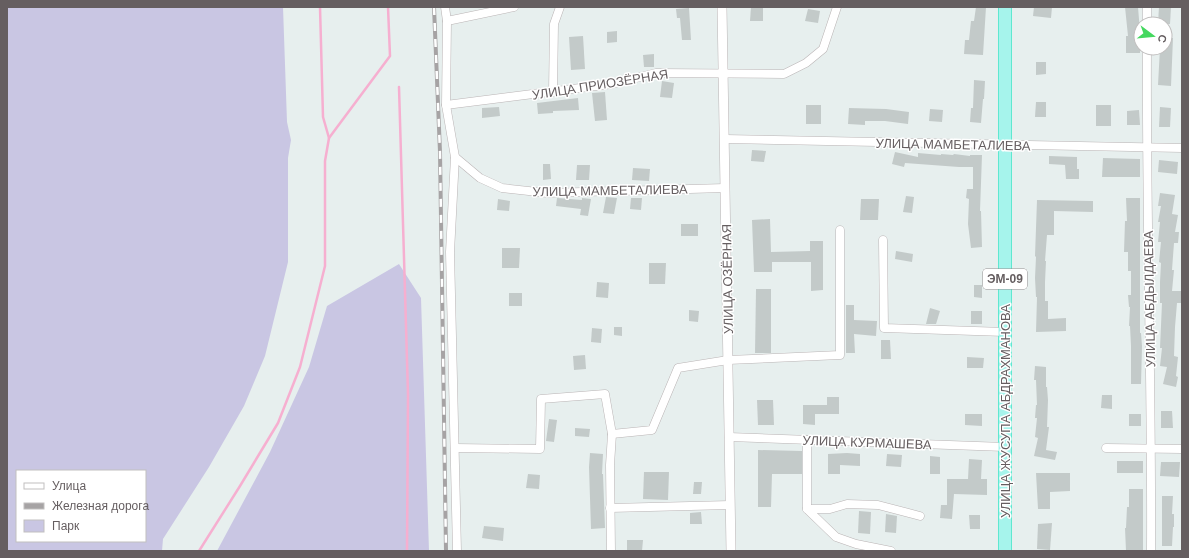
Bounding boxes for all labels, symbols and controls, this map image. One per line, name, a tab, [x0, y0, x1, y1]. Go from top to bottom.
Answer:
north arrow	[1133, 16, 1173, 56]
text: С	[1156, 33, 1169, 44]
street label: УЛИЦА ПРИОЗЁРНАЯ	[531, 66, 669, 103]
street label: УЛИЦА МАМБЕТАЛИЕВА	[875, 136, 1031, 153]
street label: УЛИЦА МАМБЕТАЛИЕВА	[532, 182, 688, 199]
street label: УЛИЦА ОЗЁРНАЯ	[719, 224, 736, 334]
street label: УЛИЦА АБДЫЛДАЕВА	[1141, 230, 1158, 367]
road number: ЭМ-09	[983, 269, 1027, 289]
street label: УЛИЦА ЖУСУПА АБДРАХМАНОВА	[998, 304, 1013, 518]
street label: УЛИЦА КУРМАШЕВА	[802, 433, 932, 452]
legend	[16, 470, 146, 542]
text: Улица	[52, 479, 86, 493]
text: Железная дорога	[52, 499, 149, 513]
text: Парк	[52, 519, 80, 533]

